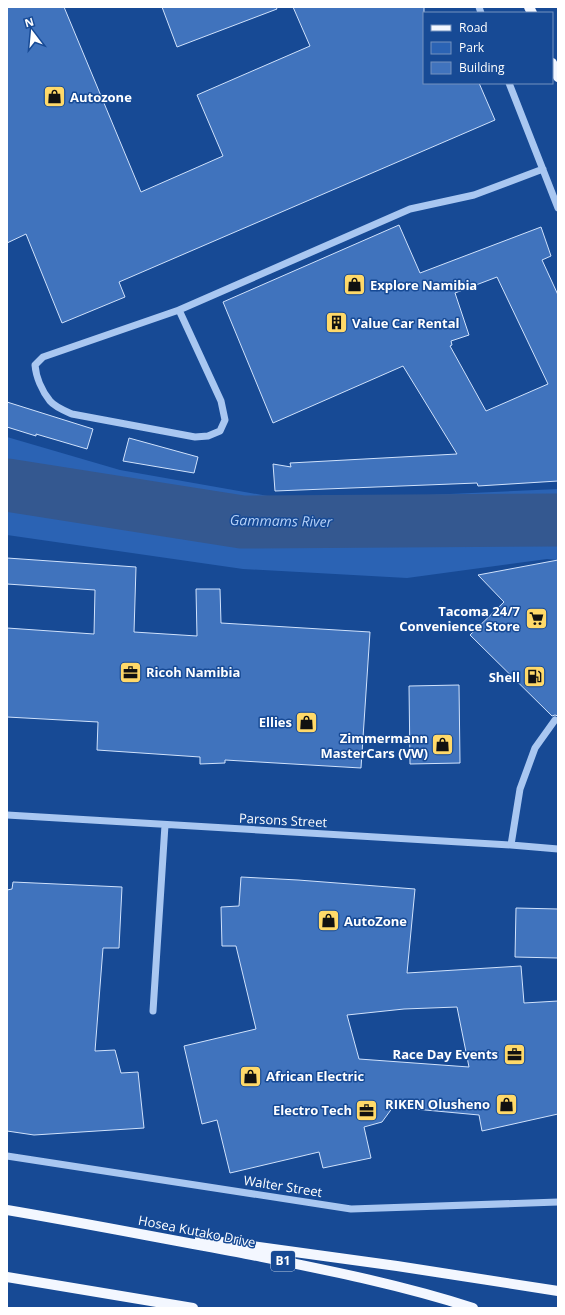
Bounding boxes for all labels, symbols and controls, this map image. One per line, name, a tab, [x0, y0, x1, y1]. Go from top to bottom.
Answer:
north arrow	[12, 12, 52, 52]
legend	[423, 12, 553, 84]
text: N	[23, 13, 35, 30]
text: Road	[459, 19, 488, 36]
text: Park	[459, 39, 485, 56]
text: Building	[459, 59, 505, 76]
shop icon: Autozone	[41, 84, 67, 110]
place label: Autozone	[70, 88, 132, 106]
shop icon: Explore Namibia	[341, 272, 367, 298]
place label: Explore Namibia	[370, 276, 477, 294]
building icon: Value Car Rental	[324, 310, 350, 336]
place label: Value Car Rental	[352, 314, 460, 332]
water label: Gammams River	[230, 510, 333, 531]
place label: Tacoma 24/7 Convenience Store	[399, 602, 521, 635]
supermarket icon: Tacoma 24/7 Convenience Store	[523, 605, 549, 631]
office icon: Ricoh Namibia	[118, 659, 144, 685]
place label: Ricoh Namibia	[146, 663, 240, 681]
fuel station icon: Shell	[522, 664, 548, 690]
place label: Shell	[489, 668, 520, 686]
shop icon: Ellies	[294, 709, 320, 735]
place label: Ellies	[259, 713, 292, 731]
place label: Zimmermann MasterCars (VW)	[320, 729, 428, 762]
shop icon: Zimmermann MasterCars (VW)	[430, 732, 456, 758]
street label: Parsons Street	[238, 809, 328, 831]
shop icon: AutoZone	[316, 908, 342, 934]
place label: AutoZone	[344, 912, 407, 930]
office icon: Race Day Events	[501, 1041, 527, 1067]
place label: Race Day Events	[393, 1045, 498, 1063]
shop icon: African Electric	[238, 1063, 264, 1089]
place label: African Electric	[266, 1067, 364, 1085]
shop icon: RIKEN Olusheno	[493, 1091, 519, 1117]
place label: RIKEN Olusheno	[385, 1095, 490, 1113]
office icon: Electro Tech	[354, 1097, 380, 1123]
place label: Electro Tech	[273, 1101, 352, 1119]
street label: Walter Street	[242, 1171, 324, 1201]
street label: Hosea Kutako Drive	[137, 1211, 257, 1251]
road number: B1	[271, 1251, 295, 1271]

